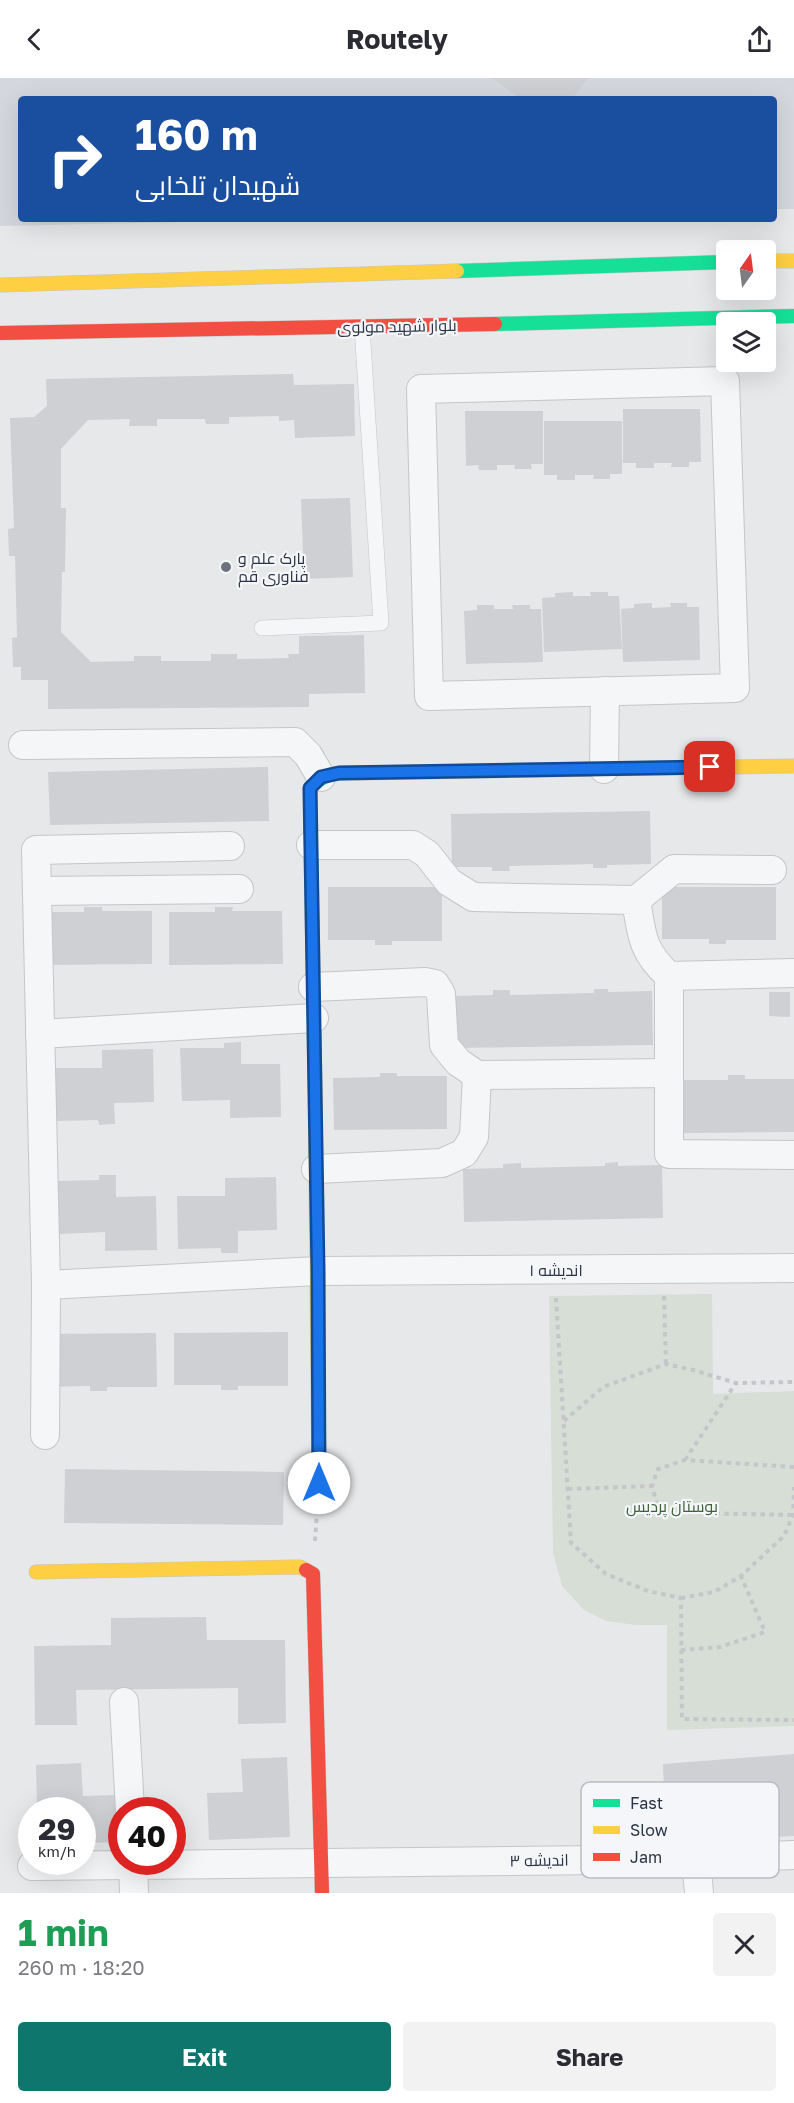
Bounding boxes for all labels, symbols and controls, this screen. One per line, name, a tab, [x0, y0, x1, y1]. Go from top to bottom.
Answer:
icon: back	[18, 23, 51, 56]
text: Routely	[346, 23, 448, 55]
icon: share	[743, 23, 776, 56]
text: 160 m	[135, 109, 258, 159]
icon: right	[36, 120, 114, 198]
text: شهیدان تلخابی	[135, 169, 300, 201]
north arrow	[716, 240, 776, 300]
map controls	[716, 240, 776, 372]
button: layers	[716, 312, 776, 372]
street label: بلوار شهید مولوی	[337, 315, 457, 338]
place label: پارک علم و فناوری قم	[238, 548, 309, 588]
marker: پارک علم و فناوری قم	[219, 560, 233, 574]
pin	[684, 741, 735, 792]
icon: arrive	[693, 750, 726, 783]
street label: اندیشه ۱	[529, 1260, 583, 1280]
position arrow	[287, 1451, 351, 1515]
park label: بوستان پردیس	[626, 1496, 718, 1518]
legend	[581, 1782, 779, 1878]
text: Fast	[630, 1793, 663, 1813]
speed limit sign: 40	[108, 1797, 186, 1875]
text: 29	[38, 1811, 76, 1847]
text: Slow	[630, 1820, 668, 1840]
text: km/h	[38, 1842, 76, 1860]
text: Jam	[630, 1847, 662, 1867]
street label: اندیشه ۳	[509, 1849, 569, 1871]
text: 1 min	[18, 1911, 109, 1954]
button: close	[713, 1913, 776, 1976]
text: 260 m · 18:20	[18, 1955, 145, 1979]
button: Exit	[18, 2022, 391, 2091]
button: Share	[403, 2022, 776, 2091]

